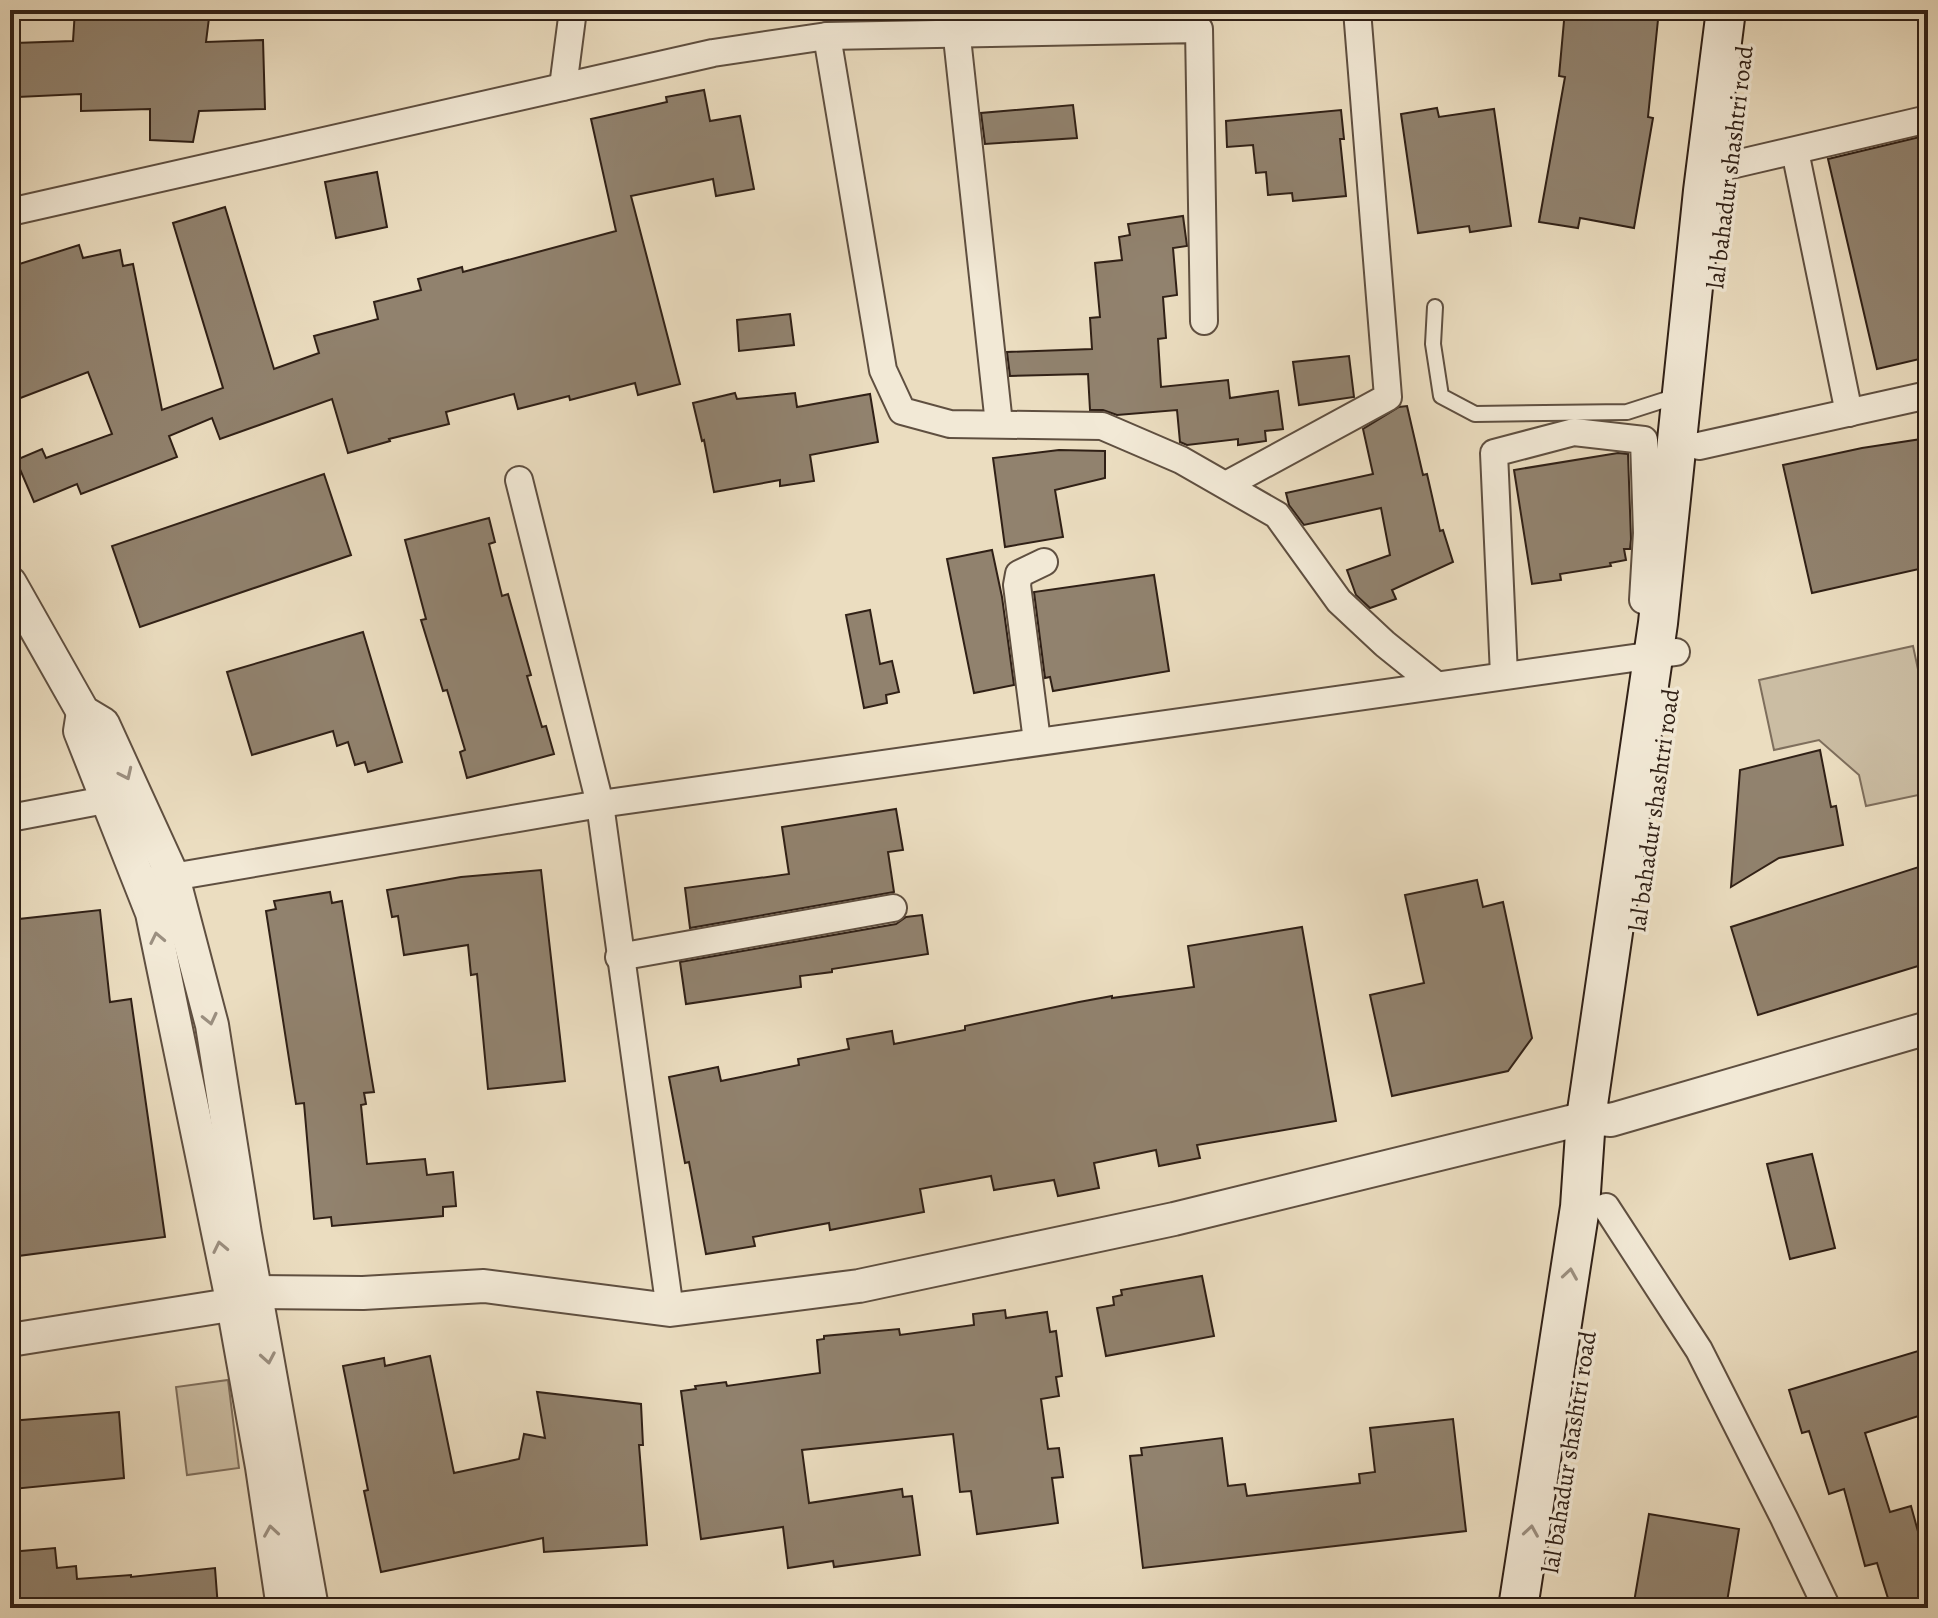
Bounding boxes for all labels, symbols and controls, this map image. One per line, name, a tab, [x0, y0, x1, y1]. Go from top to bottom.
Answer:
street label: lal bahadur shashtri road	[1699, 44, 1761, 290]
street label: lal bahadur shashtri road	[1621, 687, 1687, 933]
one-way arrow	[116, 766, 132, 781]
one-way arrow	[149, 931, 166, 945]
one-way arrow	[201, 1012, 218, 1026]
one-way arrow	[213, 1241, 230, 1254]
one-way arrow	[1561, 1267, 1578, 1281]
street label: lal bahadur shashtri road	[1534, 1329, 1604, 1575]
one-way arrow	[259, 1351, 276, 1365]
one-way arrow	[263, 1524, 280, 1538]
one-way arrow	[1522, 1524, 1539, 1538]

